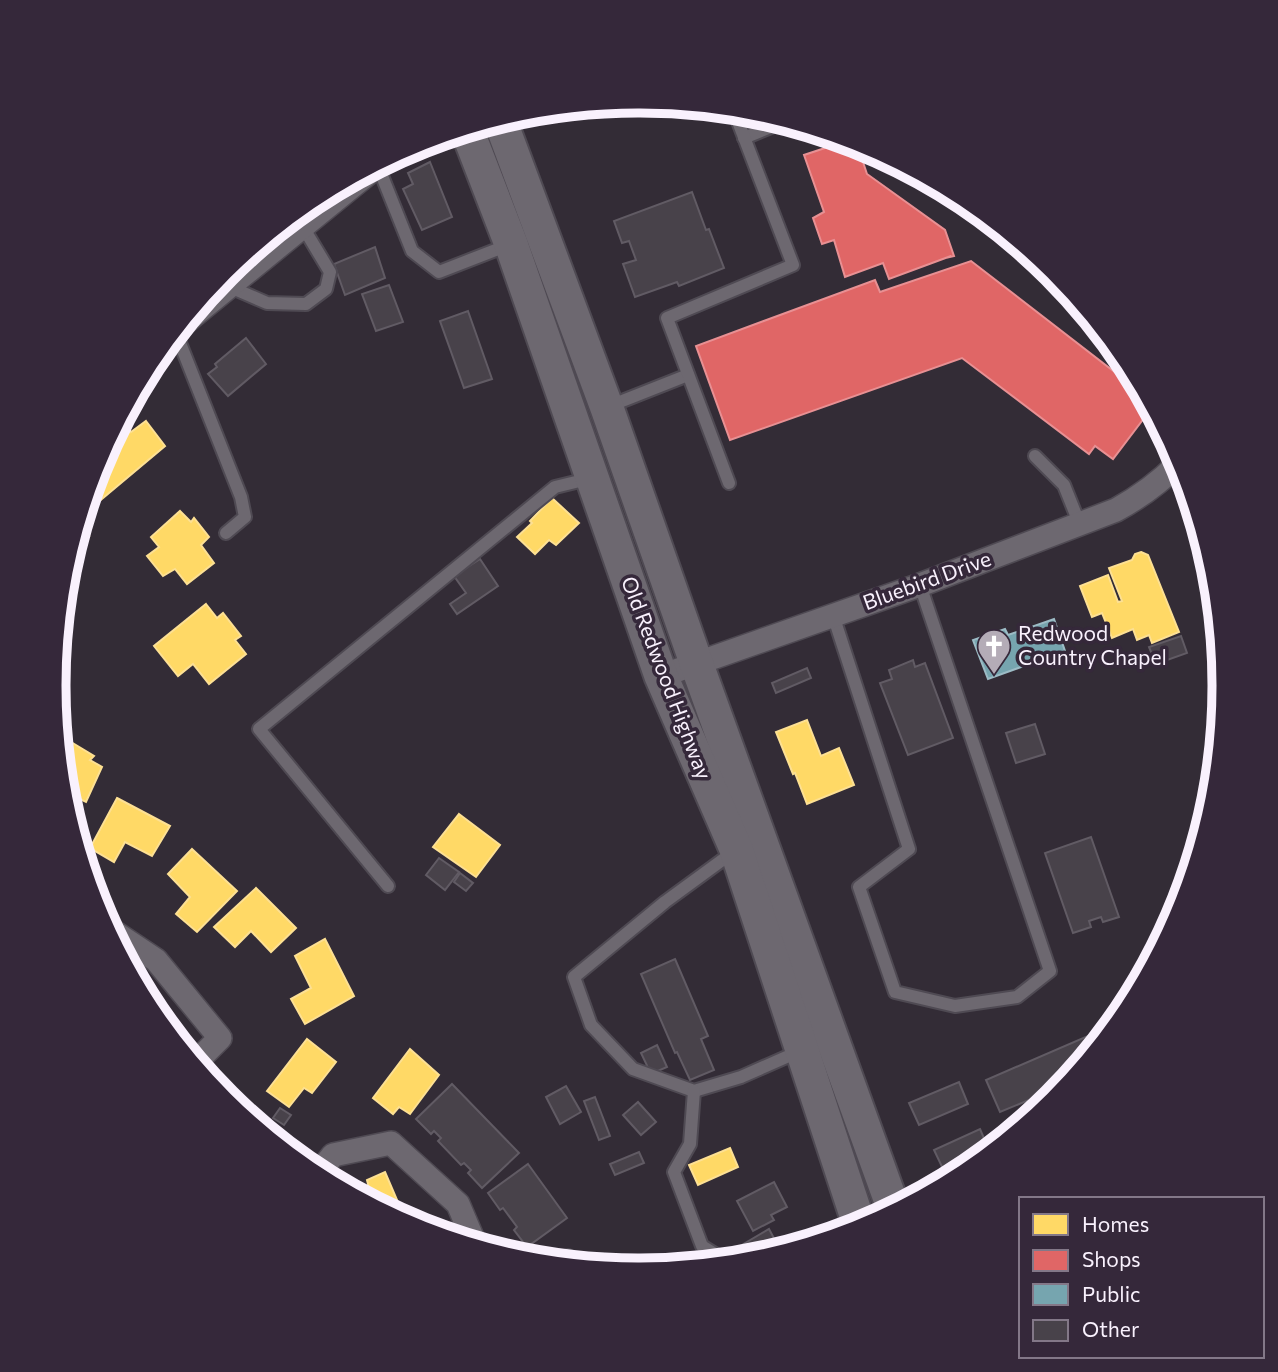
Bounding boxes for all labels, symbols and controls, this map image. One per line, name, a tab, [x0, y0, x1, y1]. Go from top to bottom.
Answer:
street label: Bluebird Drive	[859, 545, 994, 614]
street label: Old Redwood Highway	[617, 572, 718, 783]
place label: Redwood Country Chapel	[1018, 620, 1167, 669]
church icon: Redwood Country Chapel	[975, 627, 1013, 676]
legend	[1019, 1197, 1264, 1358]
text: Homes	[1082, 1211, 1149, 1236]
text: Shops	[1082, 1246, 1141, 1271]
text: Public	[1082, 1281, 1140, 1306]
text: Other	[1082, 1316, 1139, 1341]

